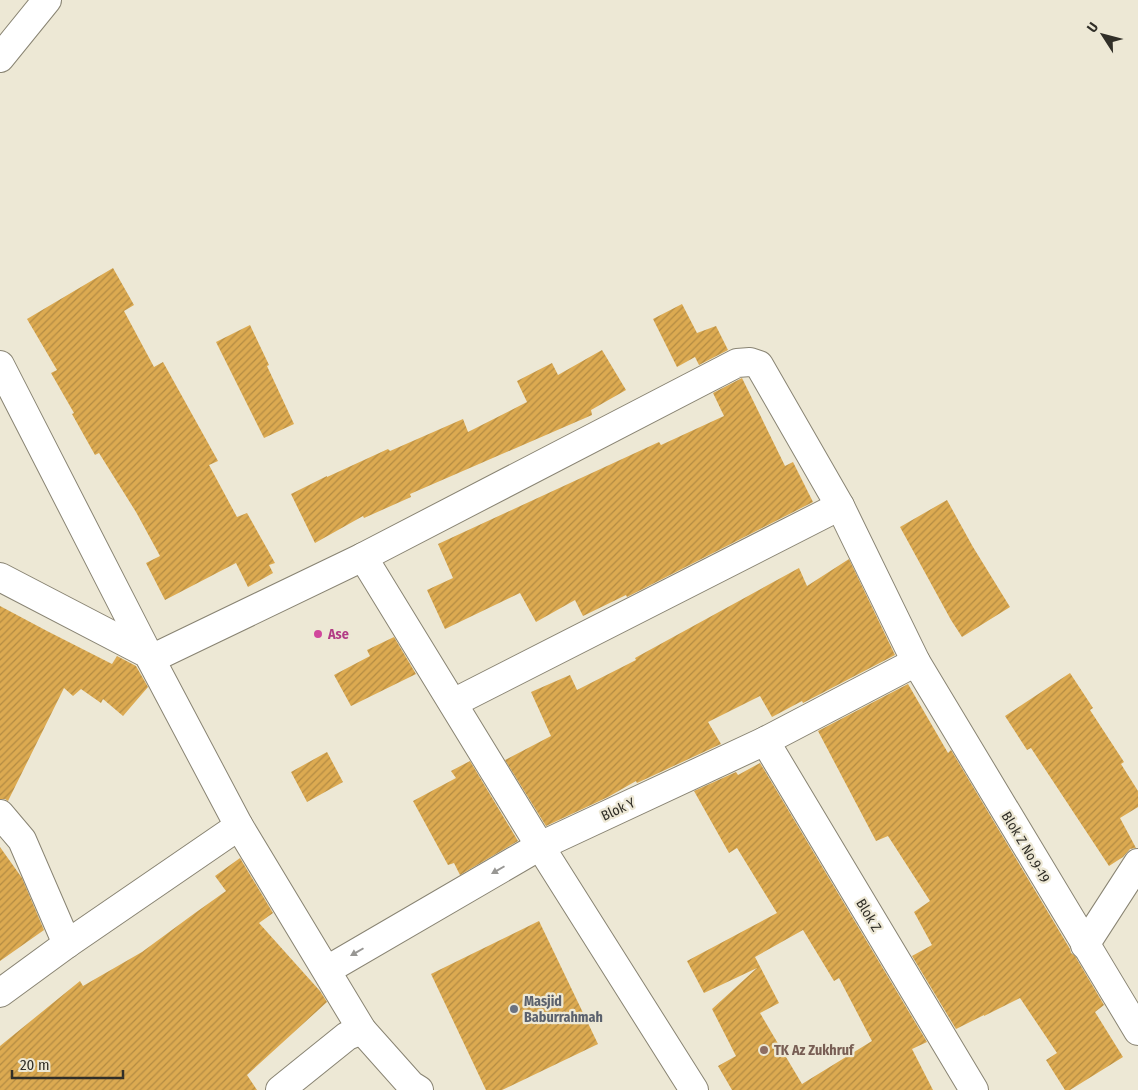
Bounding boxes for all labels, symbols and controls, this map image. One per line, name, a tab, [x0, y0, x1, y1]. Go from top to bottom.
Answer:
north arrow	[1078, 10, 1128, 60]
text: U	[1084, 19, 1102, 36]
place label: Ase	[327, 626, 349, 643]
marker: Ase	[312, 628, 324, 640]
street label: Blok Y	[599, 794, 638, 825]
street label: Blok Z No.9-19	[998, 809, 1054, 886]
one-way arrow	[491, 866, 504, 875]
street label: Blok Z	[852, 896, 885, 935]
one-way arrow	[350, 948, 365, 956]
place label: Masjid Baburrahmah	[524, 993, 603, 1026]
marker: Masjid Baburrahmah	[508, 1003, 520, 1015]
place label: TK Az Zukhruf	[774, 1042, 855, 1059]
marker: TK Az Zukhruf	[758, 1044, 770, 1056]
scale bar	[12, 1048, 124, 1080]
text: 20 m	[20, 1056, 50, 1074]

